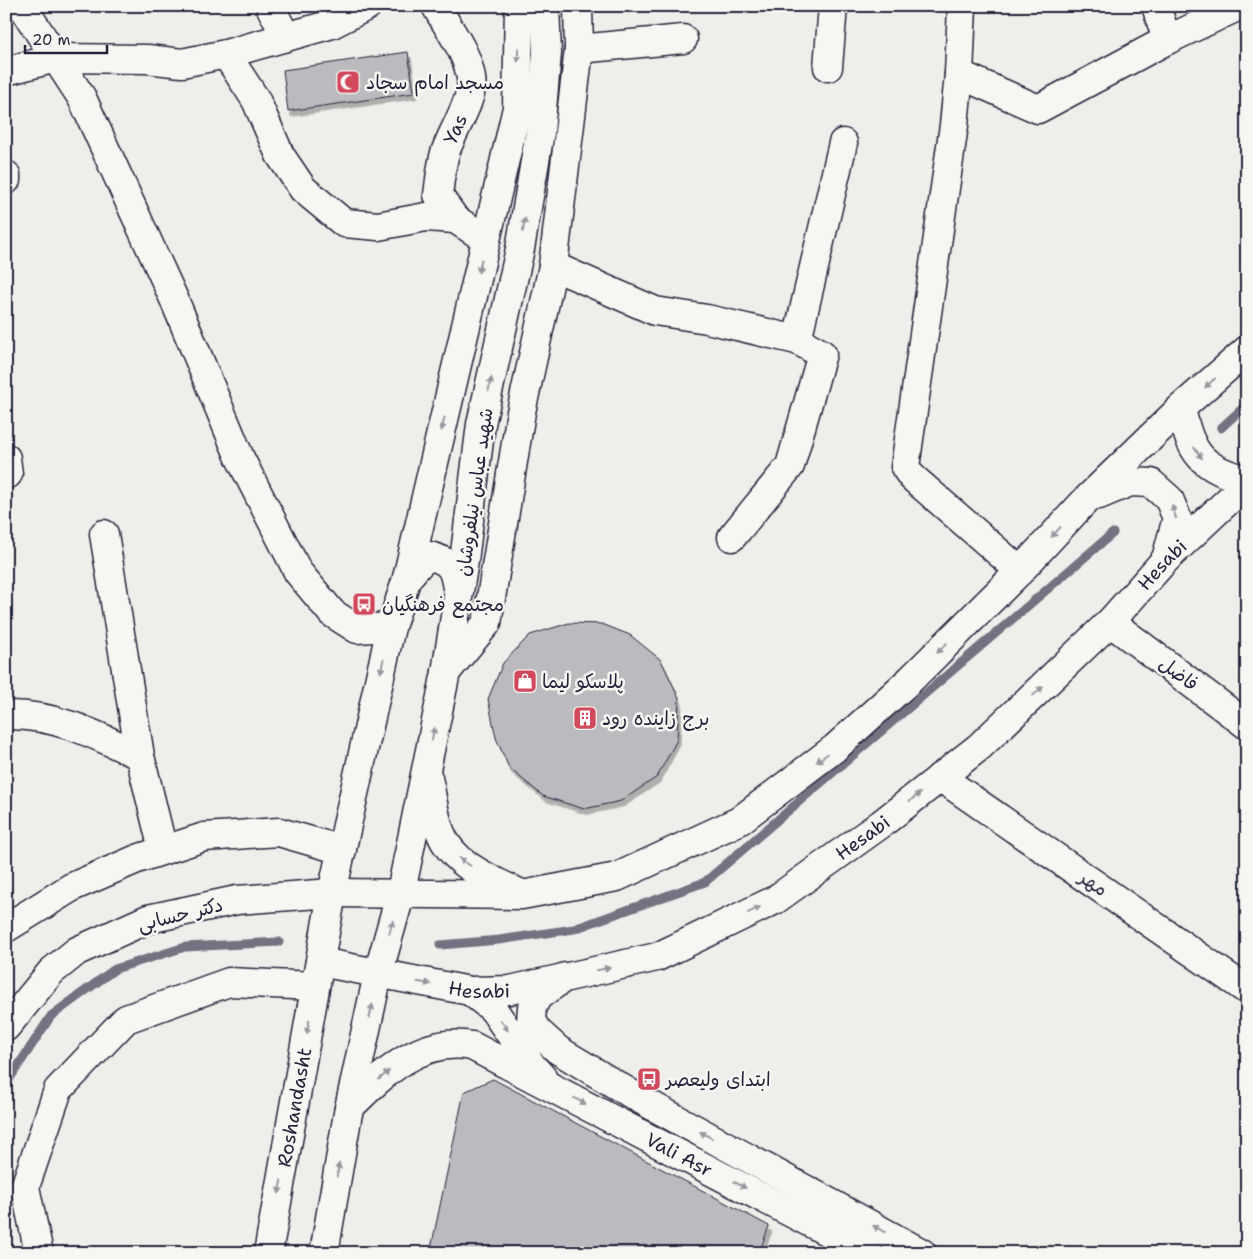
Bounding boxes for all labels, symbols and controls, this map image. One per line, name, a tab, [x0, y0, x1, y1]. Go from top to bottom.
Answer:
scale bar	[25, 22, 108, 54]
text: 20 m	[32, 30, 71, 50]
one-way arrow	[514, 47, 522, 63]
mosque icon: مسجد امام سجاد	[335, 69, 361, 95]
place label: مسجد امام سجاد	[366, 70, 504, 97]
street label: Yas	[438, 110, 473, 148]
one-way arrow	[520, 217, 528, 233]
one-way arrow	[476, 258, 484, 273]
one-way arrow	[486, 376, 494, 391]
one-way arrow	[1204, 377, 1217, 388]
street label: شهید عباس نیلفروشان	[450, 406, 499, 578]
one-way arrow	[439, 417, 447, 432]
one-way arrow	[1193, 446, 1203, 460]
one-way arrow	[1169, 504, 1177, 519]
one-way arrow	[1050, 526, 1062, 538]
street label: Hesabi	[1132, 534, 1192, 596]
bus stop icon: مجتمع فرهنگیان	[351, 591, 377, 617]
place label: مجتمع فرهنگیان	[382, 592, 504, 618]
one-way arrow	[936, 642, 948, 654]
street label: فاضل	[1154, 650, 1203, 696]
one-way arrow	[378, 659, 386, 674]
shop icon: پلاسکو لیما	[512, 668, 538, 694]
place label: پلاسکو لیما	[542, 669, 624, 694]
one-way arrow	[1031, 685, 1043, 697]
building icon: برج زاینده رود	[572, 705, 598, 731]
place label: برج زاینده رود	[602, 706, 710, 731]
one-way arrow	[429, 727, 437, 742]
one-way arrow	[816, 752, 829, 763]
one-way arrow	[908, 791, 921, 802]
street label: Hesabi	[830, 810, 895, 866]
one-way arrow	[458, 857, 472, 867]
street label: مهر	[1073, 864, 1113, 902]
street label: دکتر حسابی	[135, 892, 225, 937]
one-way arrow	[747, 906, 761, 914]
one-way arrow	[388, 919, 396, 934]
one-way arrow	[596, 964, 612, 972]
street label: Hesabi	[446, 975, 510, 1004]
one-way arrow	[416, 979, 432, 987]
one-way arrow	[367, 1004, 375, 1019]
one-way arrow	[499, 1018, 509, 1031]
one-way arrow	[303, 1020, 311, 1036]
street label: Roshandasht	[272, 1046, 317, 1169]
bus stop icon: ابتدای ولیعصر	[636, 1066, 662, 1092]
place label: ابتدای ولیعصر	[664, 1067, 771, 1092]
one-way arrow	[377, 1069, 390, 1080]
one-way arrow	[573, 1097, 588, 1105]
street label: Vali Asr	[641, 1127, 717, 1183]
one-way arrow	[699, 1131, 713, 1139]
one-way arrow	[334, 1162, 342, 1178]
one-way arrow	[275, 1180, 283, 1196]
one-way arrow	[732, 1181, 747, 1189]
one-way arrow	[873, 1225, 886, 1234]

